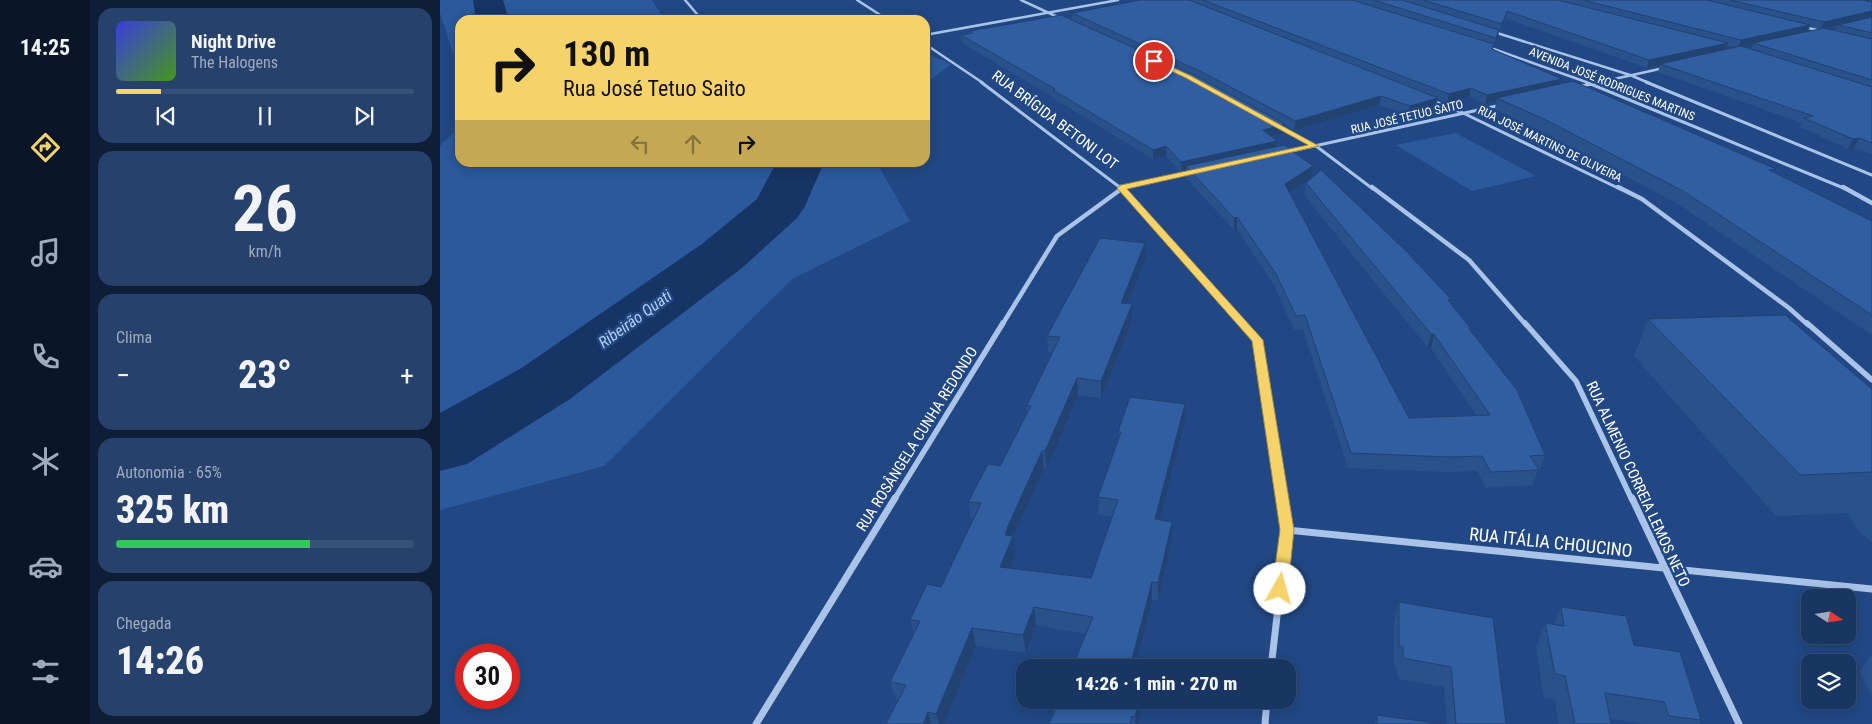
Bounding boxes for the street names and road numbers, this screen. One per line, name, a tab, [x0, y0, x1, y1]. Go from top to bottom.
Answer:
street label: AVENIDA JOSÉ RODRIGUES MARTINS	[1527, 43, 1697, 124]
street label: RUA BRÍGIDA BETONI LOT	[988, 67, 1122, 173]
street label: RUA JOSÉ TETUO SAITO	[1349, 96, 1465, 137]
street label: RUA JOSÉ MARTINS DE OLIVEIRA	[1476, 102, 1625, 185]
street label: RUA ROSÂNGELA CUNHA REDONDO	[853, 343, 981, 535]
street label: RUA ALMENIO CORREIA LEMOS NETO	[1582, 378, 1694, 590]
street label: RUA ITÁLIA CHOUCINO	[1468, 523, 1634, 561]

